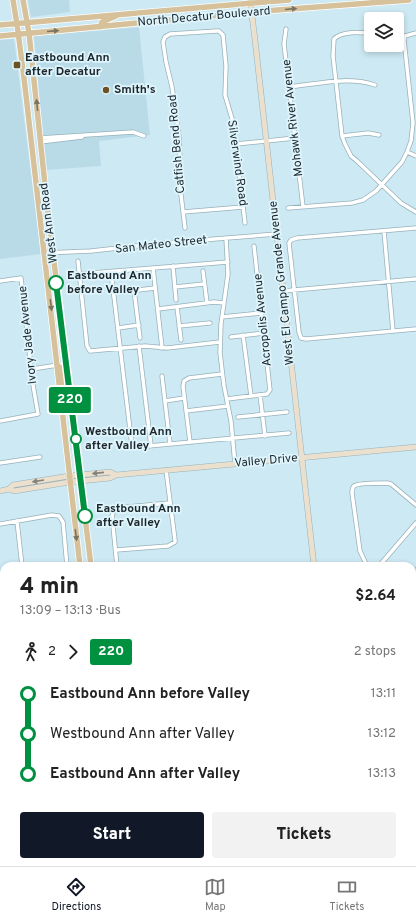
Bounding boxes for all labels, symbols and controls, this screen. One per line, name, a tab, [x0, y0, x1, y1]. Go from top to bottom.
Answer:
street label: North Decatur Boulevard	[137, 3, 271, 31]
one-way arrow	[285, 6, 297, 13]
map controls	[364, 12, 404, 52]
button: layers	[364, 12, 404, 52]
one-way arrow	[47, 28, 59, 34]
place label: Eastbound Ann after Decatur	[25, 50, 110, 80]
street label: Mohawk River Avenue	[279, 59, 307, 177]
marker: Eastbound Ann after Decatur	[12, 60, 22, 70]
place label: Smith's	[114, 82, 156, 98]
marker: Smith's	[101, 85, 111, 95]
street label: Catfish Bend Road	[165, 94, 189, 194]
one-way arrow	[33, 99, 40, 111]
street label: Silverwind Road	[223, 119, 251, 207]
street label: West Ann Road	[36, 182, 62, 264]
street label: West El Campo Grande Avenue	[265, 200, 299, 366]
street label: San Mateo Street	[114, 232, 208, 258]
place label: Eastbound Ann before Valley	[67, 268, 152, 298]
street label: Acropolis Avenue	[250, 273, 276, 367]
marker: Eastbound Ann before Valley	[48, 275, 64, 291]
street label: Ivory Jade Avenue	[15, 285, 41, 385]
one-way arrow	[47, 299, 54, 311]
line badge: 220	[47, 387, 93, 413]
text: 220	[57, 391, 83, 408]
place label: Westbound Ann after Valley	[85, 424, 172, 454]
marker: Westbound Ann after Valley	[70, 433, 82, 445]
street label: Valley Drive	[234, 450, 298, 472]
one-way arrow	[92, 470, 104, 477]
one-way arrow	[32, 478, 44, 484]
place label: Eastbound Ann after Valley	[96, 501, 181, 531]
marker: Eastbound Ann after Valley	[77, 508, 93, 524]
one-way arrow	[73, 529, 80, 541]
text: 4 min	[20, 574, 79, 601]
text: $2.64	[355, 587, 396, 606]
text: 13:09 – 13:13 · Bus	[20, 603, 121, 619]
icon: walk	[20, 641, 42, 663]
icon: forward	[62, 641, 84, 663]
text: 220	[98, 643, 124, 660]
text: 2	[48, 644, 56, 660]
text: 2 stops	[354, 644, 396, 660]
text: Eastbound Ann before Valley	[50, 685, 250, 704]
text: 13:11	[371, 686, 396, 702]
text: Westbound Ann after Valley	[50, 725, 235, 744]
text: 13:12	[368, 726, 396, 742]
text: Eastbound Ann after Valley	[50, 765, 240, 784]
text: 13:13	[368, 766, 396, 782]
button: Start	[20, 812, 204, 858]
button: Tickets	[212, 812, 396, 858]
tab: Directions	[51, 876, 101, 914]
tab: Map	[204, 876, 226, 914]
tab: Tickets	[329, 876, 365, 914]

